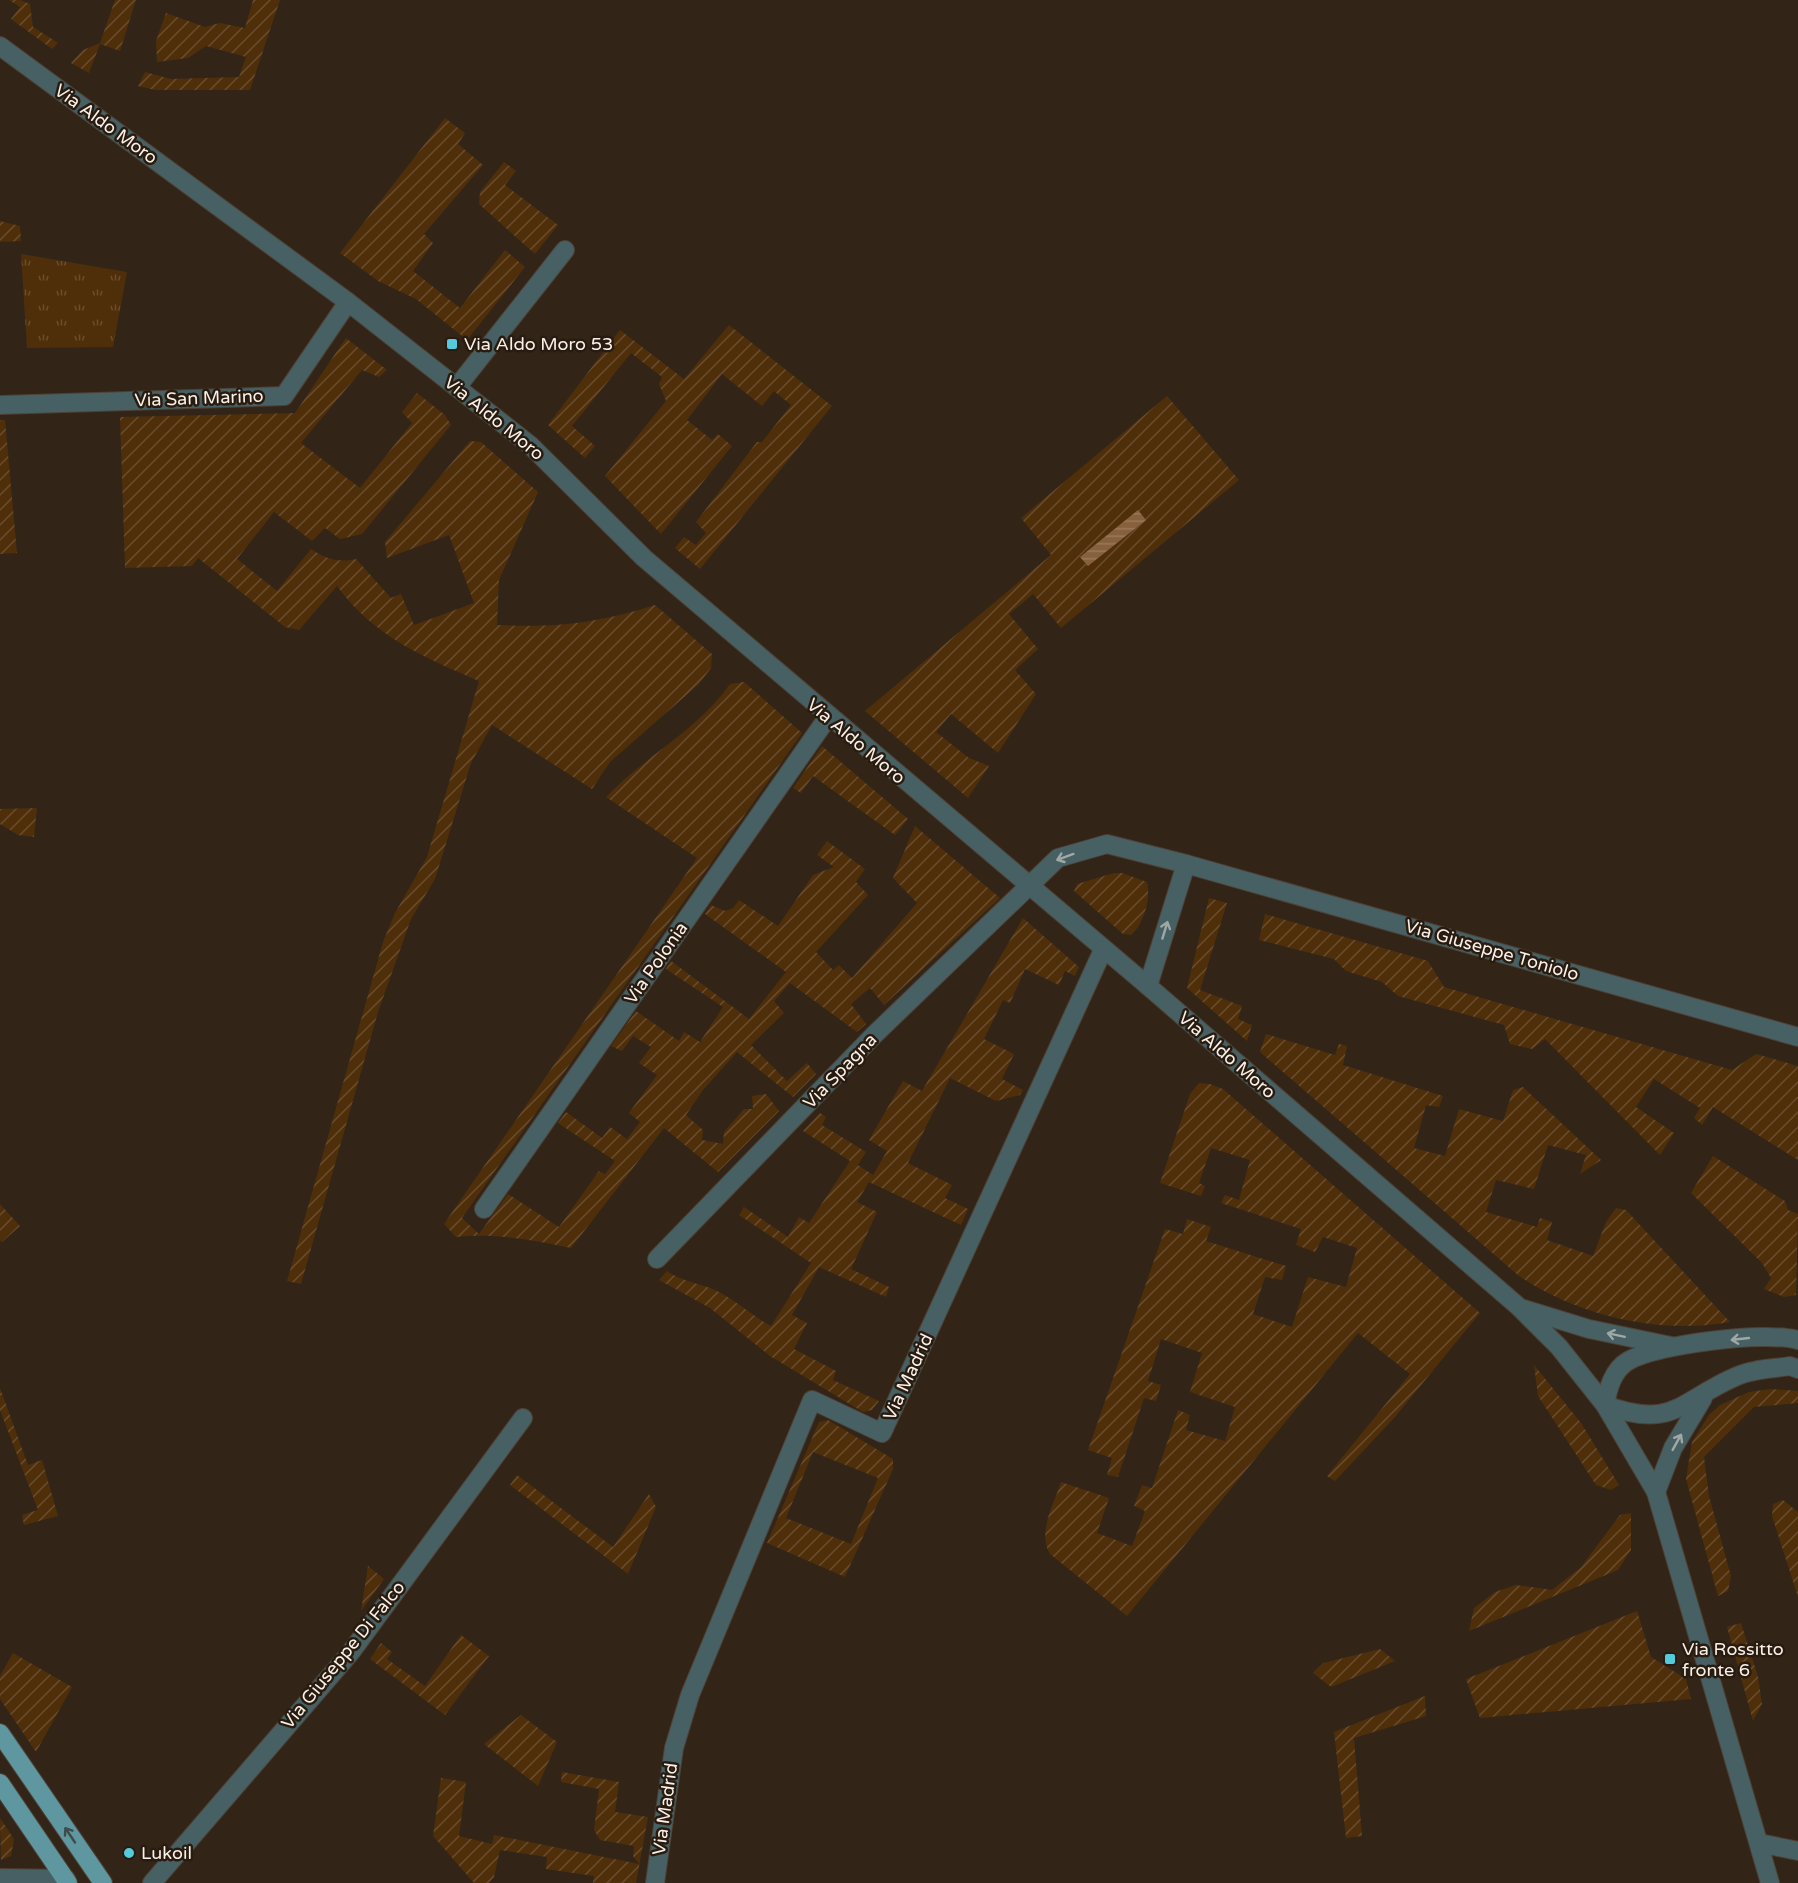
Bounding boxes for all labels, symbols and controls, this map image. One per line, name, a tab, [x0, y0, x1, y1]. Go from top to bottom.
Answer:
street label: Via Aldo Moro	[50, 79, 162, 169]
place label: Via Aldo Moro 53	[464, 333, 613, 355]
marker: Via Aldo Moro 53	[445, 337, 459, 351]
street label: Via Aldo Moro	[440, 371, 548, 465]
street label: Via San Marino	[134, 385, 264, 411]
street label: Via Aldo Moro	[802, 693, 910, 789]
one-way arrow	[1057, 852, 1075, 863]
street label: Via Giuseppe Toniolo	[1403, 915, 1581, 985]
street label: Via Polonia	[620, 918, 692, 1008]
one-way arrow	[1160, 921, 1171, 940]
street label: Via Aldo Moro	[1174, 1007, 1280, 1103]
street label: Via Spagna	[799, 1029, 881, 1113]
one-way arrow	[1606, 1329, 1626, 1340]
street label: Via Madrid	[878, 1330, 938, 1424]
one-way arrow	[1730, 1334, 1750, 1345]
one-way arrow	[1671, 1434, 1683, 1451]
street label: Via Giuseppe Di Falco	[276, 1576, 410, 1734]
place label: Via Rossitto fronte 6	[1682, 1638, 1784, 1681]
marker: Via Rossitto fronte 6	[1663, 1652, 1677, 1666]
street label: Via Madrid	[648, 1761, 682, 1857]
one-way arrow	[63, 1826, 76, 1843]
place label: Lukoil	[141, 1842, 192, 1864]
marker: Lukoil	[122, 1846, 136, 1860]

